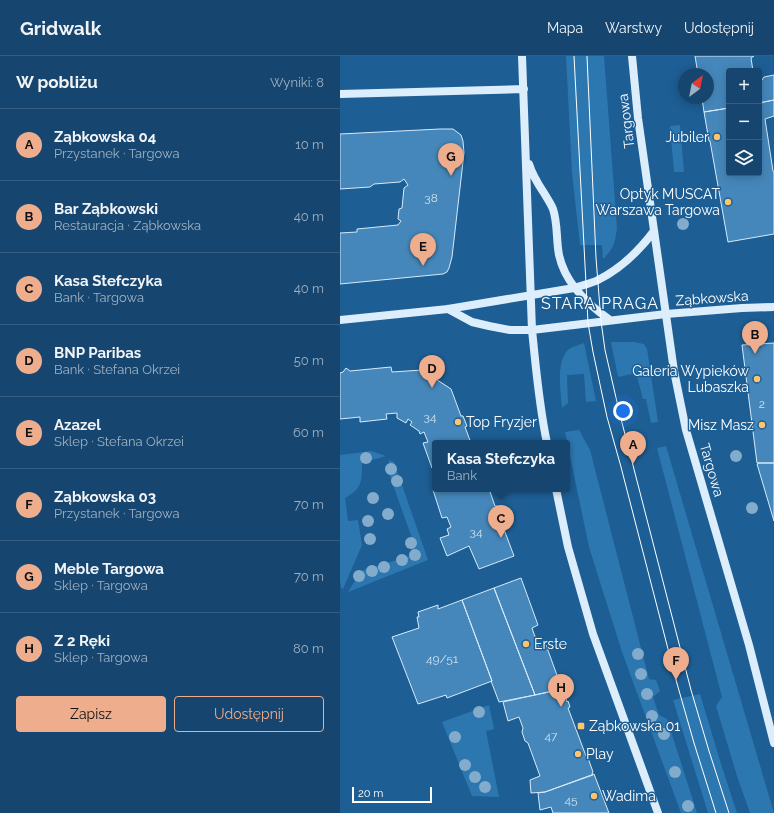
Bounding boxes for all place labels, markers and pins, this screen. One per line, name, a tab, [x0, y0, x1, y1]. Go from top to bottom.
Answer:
place label: Jubiler	[665, 129, 709, 145]
marker: Jubiler	[712, 132, 722, 142]
pin: G	[438, 143, 464, 176]
place label: Optyk MUSCAT Warszawa Targowa	[596, 186, 720, 218]
marker: Optyk MUSCAT Warszawa Targowa	[723, 197, 733, 207]
pin: E	[410, 233, 436, 266]
pin: B	[742, 321, 768, 354]
pin: D	[419, 355, 445, 388]
place label: Galeria Wypieków Lubaszka	[632, 363, 750, 395]
marker: Galeria Wypieków Lubaszka	[752, 374, 762, 384]
place label: Top Fryzjer	[466, 414, 537, 430]
marker: Top Fryzjer	[453, 417, 463, 427]
place label: Misz Masz	[688, 417, 754, 433]
marker: Misz Masz	[757, 420, 767, 430]
pin: A	[620, 431, 646, 464]
pin: C	[488, 505, 514, 538]
place label: Erste	[534, 636, 567, 652]
marker: Erste	[521, 639, 531, 649]
pin: F	[663, 647, 689, 680]
pin: H	[548, 674, 574, 707]
place label: Ząbkowska 01	[589, 718, 680, 734]
marker: Ząbkowska 01	[576, 721, 586, 731]
place label: Play	[586, 746, 614, 762]
marker: Play	[573, 749, 583, 759]
place label: Wadima	[602, 788, 656, 804]
marker: Wadima	[589, 791, 599, 801]

